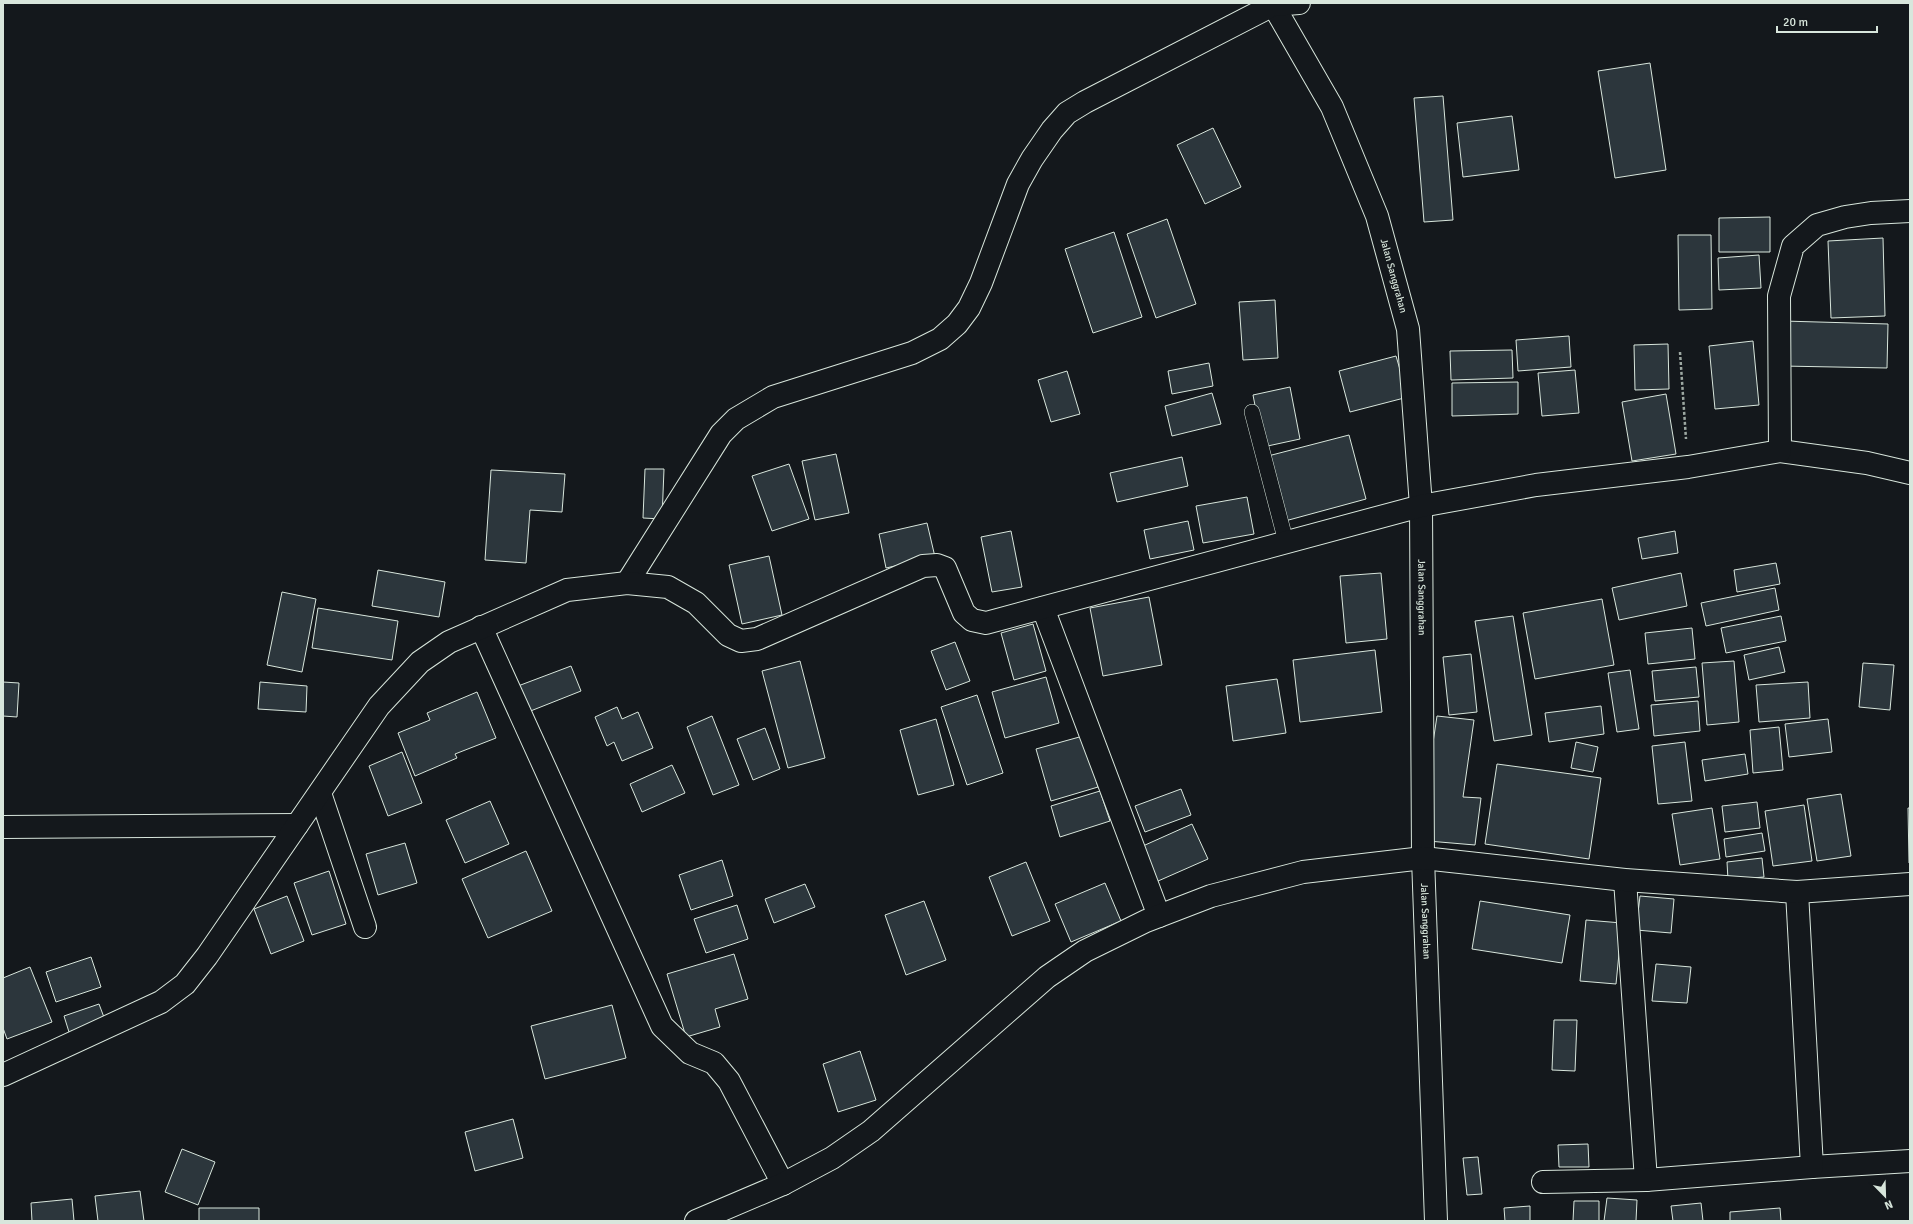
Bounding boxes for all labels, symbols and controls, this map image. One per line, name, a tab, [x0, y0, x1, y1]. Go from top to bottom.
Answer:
scale bar	[1777, 8, 1877, 34]
text: 20 m	[1783, 15, 1808, 30]
street label: Jalan Sanggrahan	[1378, 237, 1409, 314]
street label: Jalan Sanggrahan	[1415, 559, 1428, 636]
street label: Jalan Sanggrahan	[1418, 883, 1433, 960]
north arrow	[1865, 1176, 1905, 1216]
text: N	[1883, 1197, 1895, 1212]

